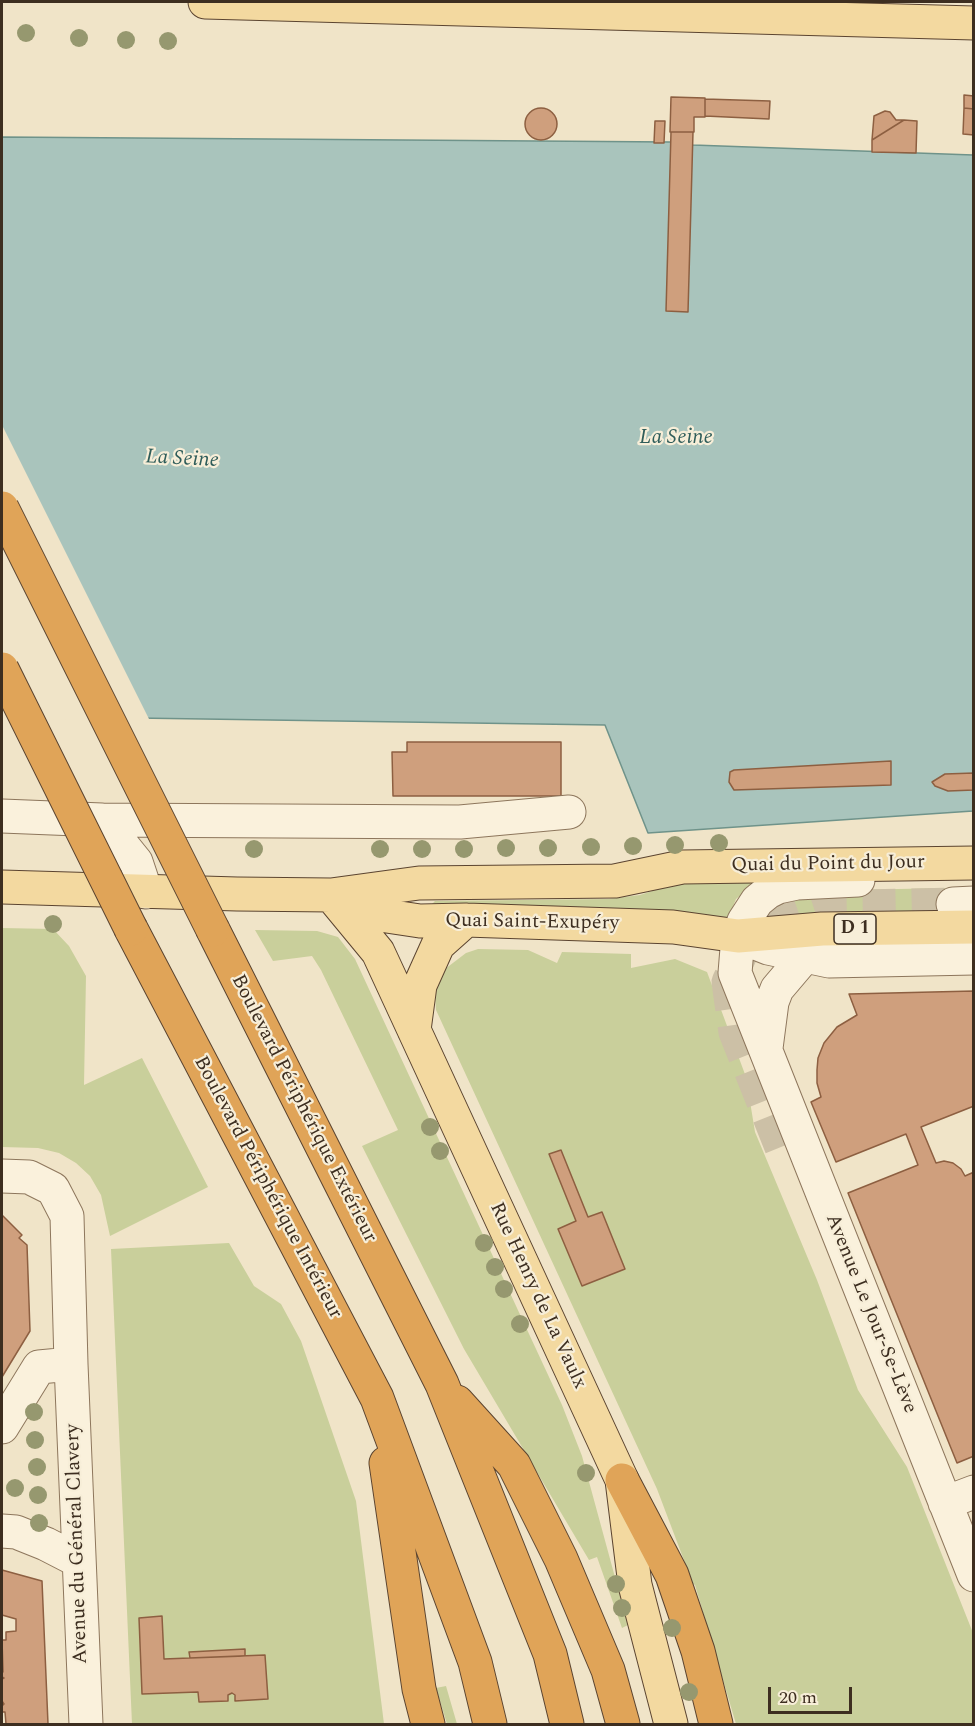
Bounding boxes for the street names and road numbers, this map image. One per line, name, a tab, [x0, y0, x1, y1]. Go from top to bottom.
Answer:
street label: Quai du Point du Jour	[731, 851, 925, 879]
street label: Quai Saint-Exupéry	[445, 909, 619, 937]
road number: D 1	[834, 914, 876, 944]
street label: Boulevard Périphérique Extérieur	[225, 971, 381, 1247]
street label: Boulevard Périphérique Intérieur	[187, 1053, 347, 1323]
street label: Rue Henry de La Vaulx	[483, 1199, 591, 1393]
street label: Avenue Le Jour-Se-Lève	[819, 1211, 921, 1417]
street label: Avenue du Général Clavery	[62, 1423, 94, 1665]

